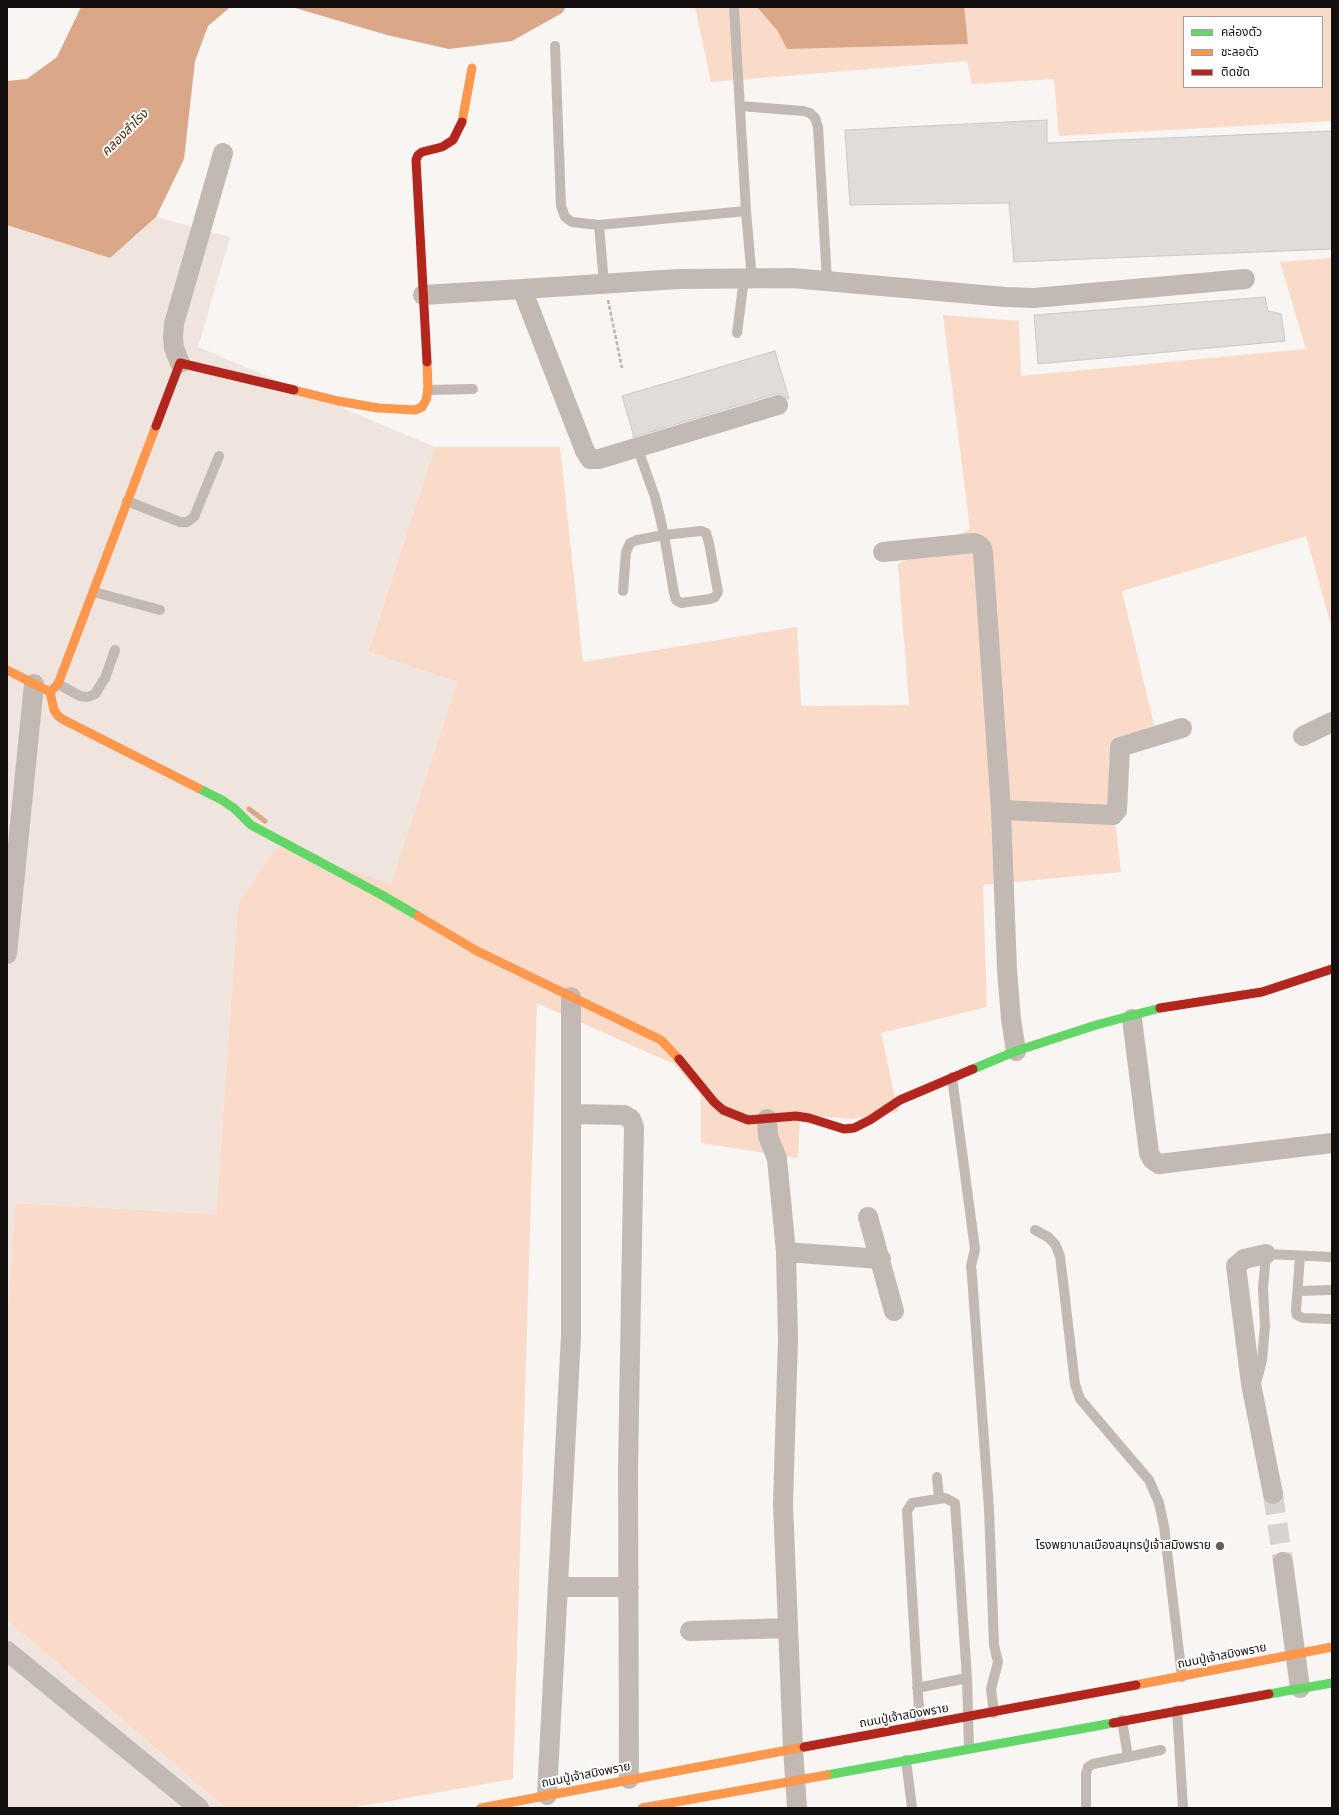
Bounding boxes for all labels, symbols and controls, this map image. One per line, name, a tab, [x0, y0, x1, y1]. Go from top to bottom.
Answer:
legend	[1183, 16, 1323, 88]
text: คล่องตัว	[1221, 24, 1262, 39]
text: ชะลอตัว	[1221, 44, 1259, 59]
text: ติดขัด	[1221, 64, 1250, 79]
water label: คลองสำโรง	[98, 106, 152, 160]
place label: โรงพยาบาลเมืองสมุทรปู่เจ้าสมิงพราย	[1036, 1539, 1211, 1553]
marker: โรงพยาบาลเมืองสมุทรปู่เจ้าสมิงพราย	[1214, 1540, 1226, 1552]
street label: ถนนปู่เจ้าสมิงพราย	[1176, 1640, 1268, 1672]
street label: ถนนปู่เจ้าสมิงพราย	[858, 1701, 950, 1731]
street label: ถนนปู่เจ้าสมิงพราย	[540, 1759, 632, 1791]

